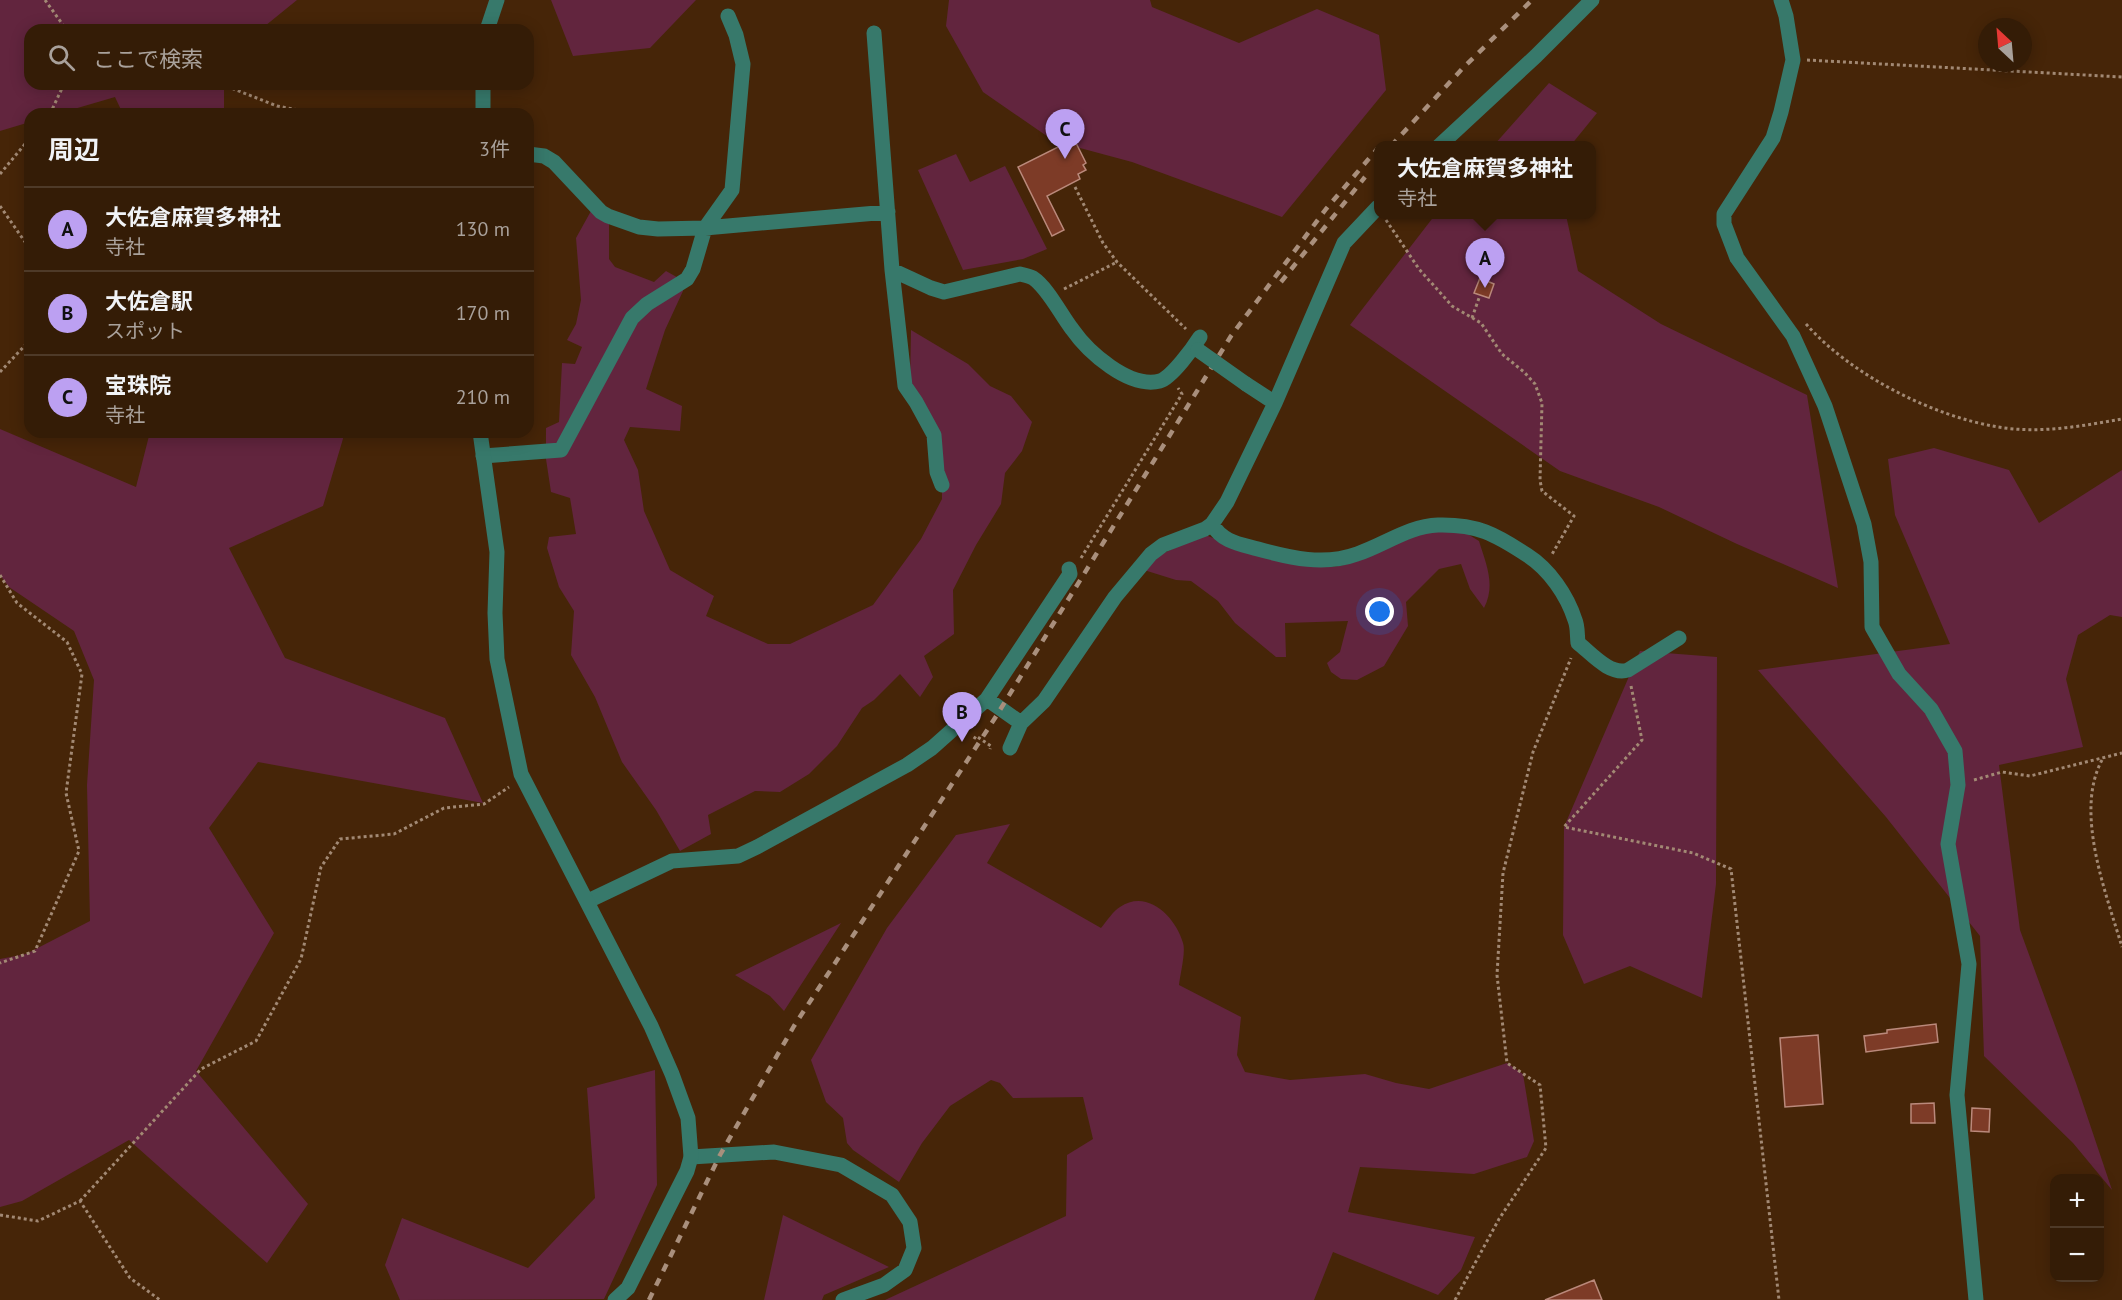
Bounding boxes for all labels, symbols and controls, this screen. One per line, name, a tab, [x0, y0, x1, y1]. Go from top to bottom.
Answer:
north arrow	[1978, 18, 2032, 72]
search box	[24, 24, 534, 90]
icon: search	[45, 41, 78, 74]
text: ここで検索	[93, 45, 203, 73]
pin: C	[1046, 110, 1084, 159]
text: 周辺	[48, 133, 100, 166]
text: 3件	[479, 136, 510, 162]
popup	[1374, 141, 1596, 219]
text: 大佐倉麻賀多神社	[1397, 154, 1573, 182]
text: 寺社	[1397, 185, 1437, 211]
text: 大佐倉麻賀多神社	[105, 203, 281, 231]
text: A	[61, 216, 74, 242]
text: 130 m	[456, 216, 510, 242]
text: 寺社	[105, 234, 145, 260]
pin: A	[1466, 238, 1504, 288]
text: 大佐倉駅	[105, 287, 193, 315]
text: B	[62, 300, 73, 326]
text: 170 m	[456, 300, 510, 326]
text: スポット	[105, 318, 185, 344]
text: 宝珠院	[105, 371, 171, 399]
text: C	[62, 384, 73, 410]
text: 210 m	[456, 384, 510, 410]
text: 寺社	[105, 402, 145, 428]
your location	[1365, 597, 1394, 626]
pin: B	[942, 692, 982, 742]
map controls	[2050, 1174, 2104, 1282]
button: +	[2050, 1174, 2104, 1228]
button: −	[2050, 1228, 2104, 1282]

